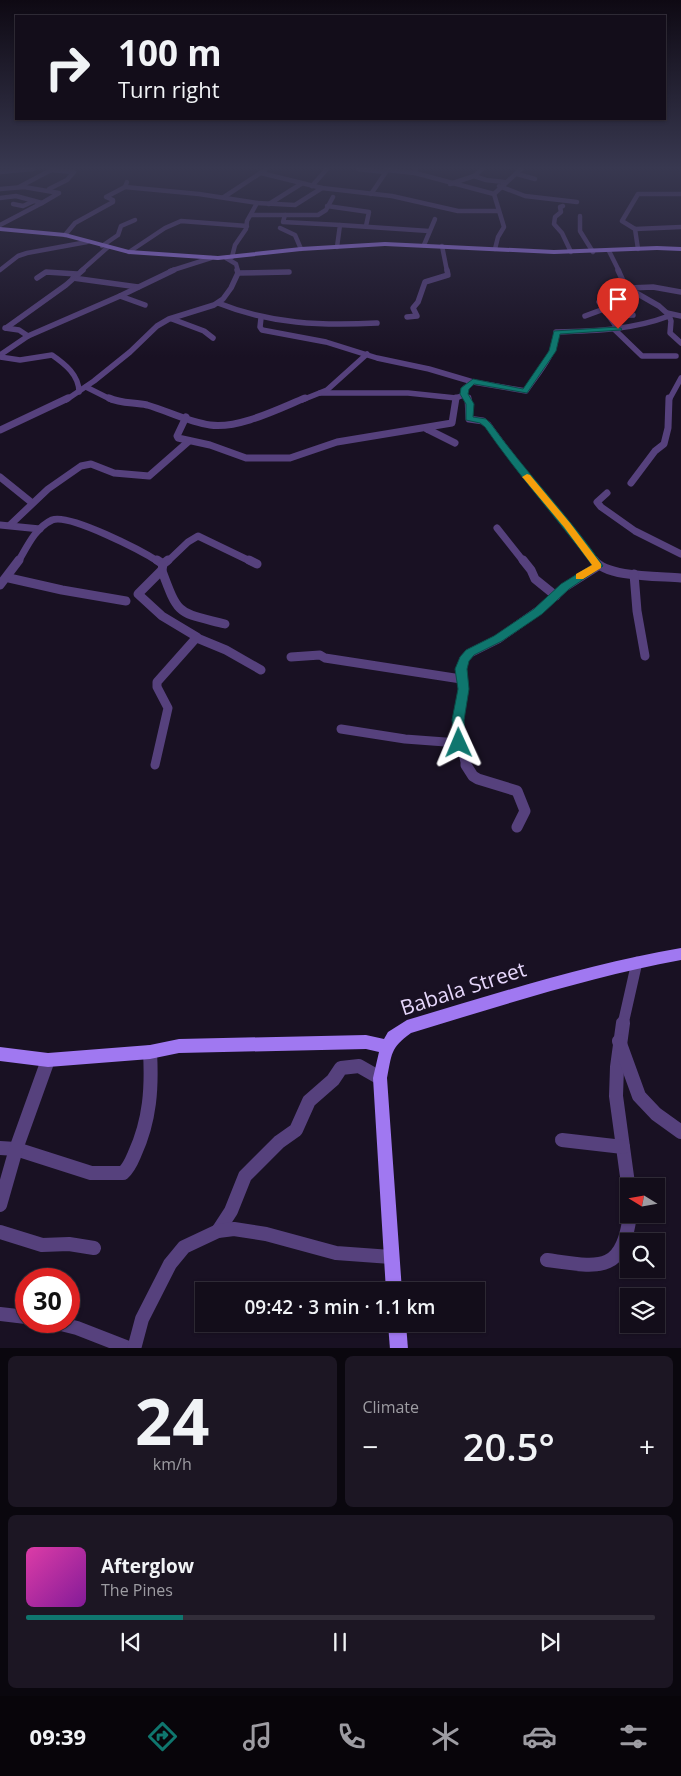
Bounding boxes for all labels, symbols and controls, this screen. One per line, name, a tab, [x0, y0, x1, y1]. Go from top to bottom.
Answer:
text: 100 m	[118, 29, 222, 76]
icon: right	[35, 35, 100, 100]
text: Turn right	[118, 74, 220, 104]
pin	[597, 278, 639, 329]
icon: arrive	[604, 285, 632, 313]
position arrow	[432, 716, 484, 768]
street label: Babala Street	[396, 954, 530, 1022]
north arrow	[620, 1178, 665, 1222]
map controls	[620, 1178, 665, 1333]
button: search	[620, 1233, 665, 1278]
speed limit sign: 30	[15, 1268, 80, 1333]
button: layers	[620, 1288, 665, 1333]
text: 09:42 · 3 min · 1.1 km	[245, 1294, 435, 1320]
text: 24	[135, 1376, 209, 1464]
text: Climate	[363, 1396, 419, 1418]
text: 20.5°	[463, 1420, 555, 1472]
text: −	[363, 1427, 379, 1465]
text: +	[639, 1427, 655, 1465]
text: km/h	[153, 1453, 192, 1475]
text: Afterglow	[101, 1553, 194, 1579]
text: The Pines	[101, 1579, 173, 1601]
icon: previous	[117, 1628, 145, 1656]
icon: pause	[326, 1628, 354, 1656]
icon: next	[536, 1628, 564, 1656]
icon: directions	[145, 1719, 180, 1754]
icon: music	[240, 1719, 275, 1754]
icon: phone	[334, 1719, 369, 1754]
icon: climate	[428, 1719, 463, 1754]
icon: car	[522, 1719, 557, 1754]
icon: filters	[616, 1719, 651, 1754]
text: 09:39	[30, 1721, 86, 1751]

